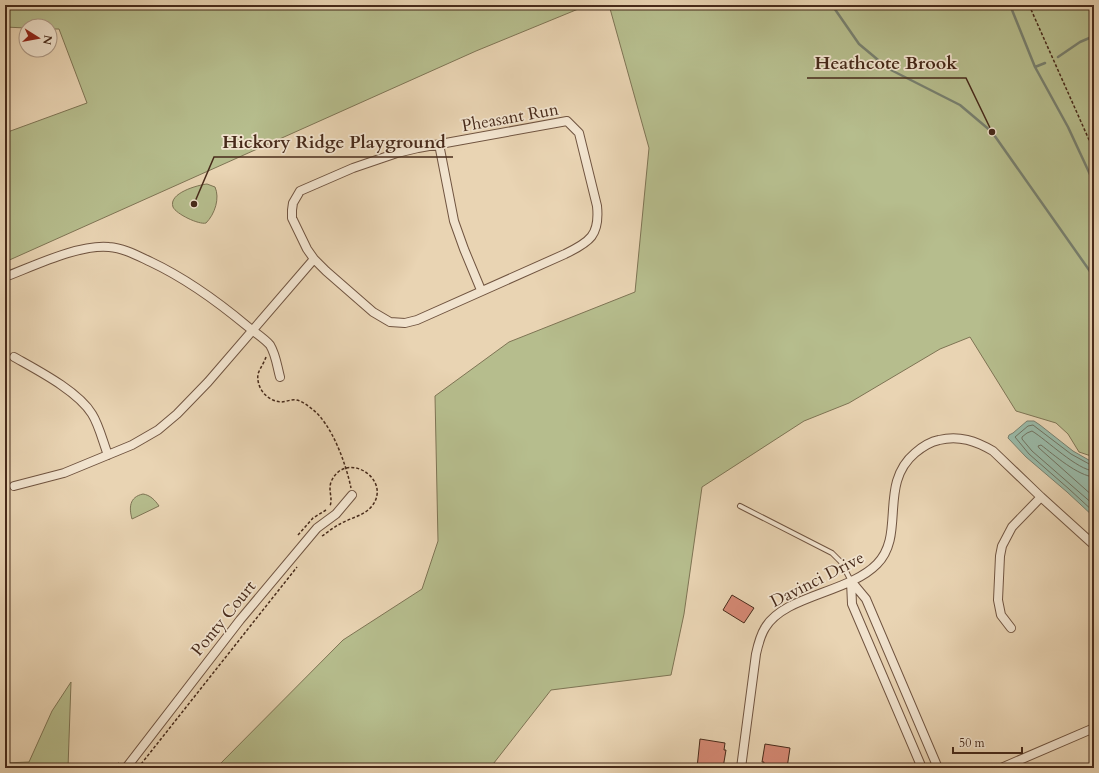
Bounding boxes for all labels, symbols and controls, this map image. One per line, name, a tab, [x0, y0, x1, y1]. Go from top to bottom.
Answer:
north arrow	[18, 18, 58, 58]
text: N	[39, 34, 56, 46]
callout: Heathcote Brook	[807, 48, 966, 78]
text: Heathcote Brook	[815, 51, 958, 76]
street label: Pheasant Run	[460, 98, 561, 137]
callout: Hickory Ridge Playground	[214, 127, 453, 157]
text: Hickory Ridge Playground	[222, 130, 446, 155]
street label: Davinci Drive	[766, 546, 868, 613]
street label: Ponty Court	[186, 575, 261, 661]
scale bar	[953, 729, 1022, 755]
text: 50 m	[959, 735, 986, 751]

